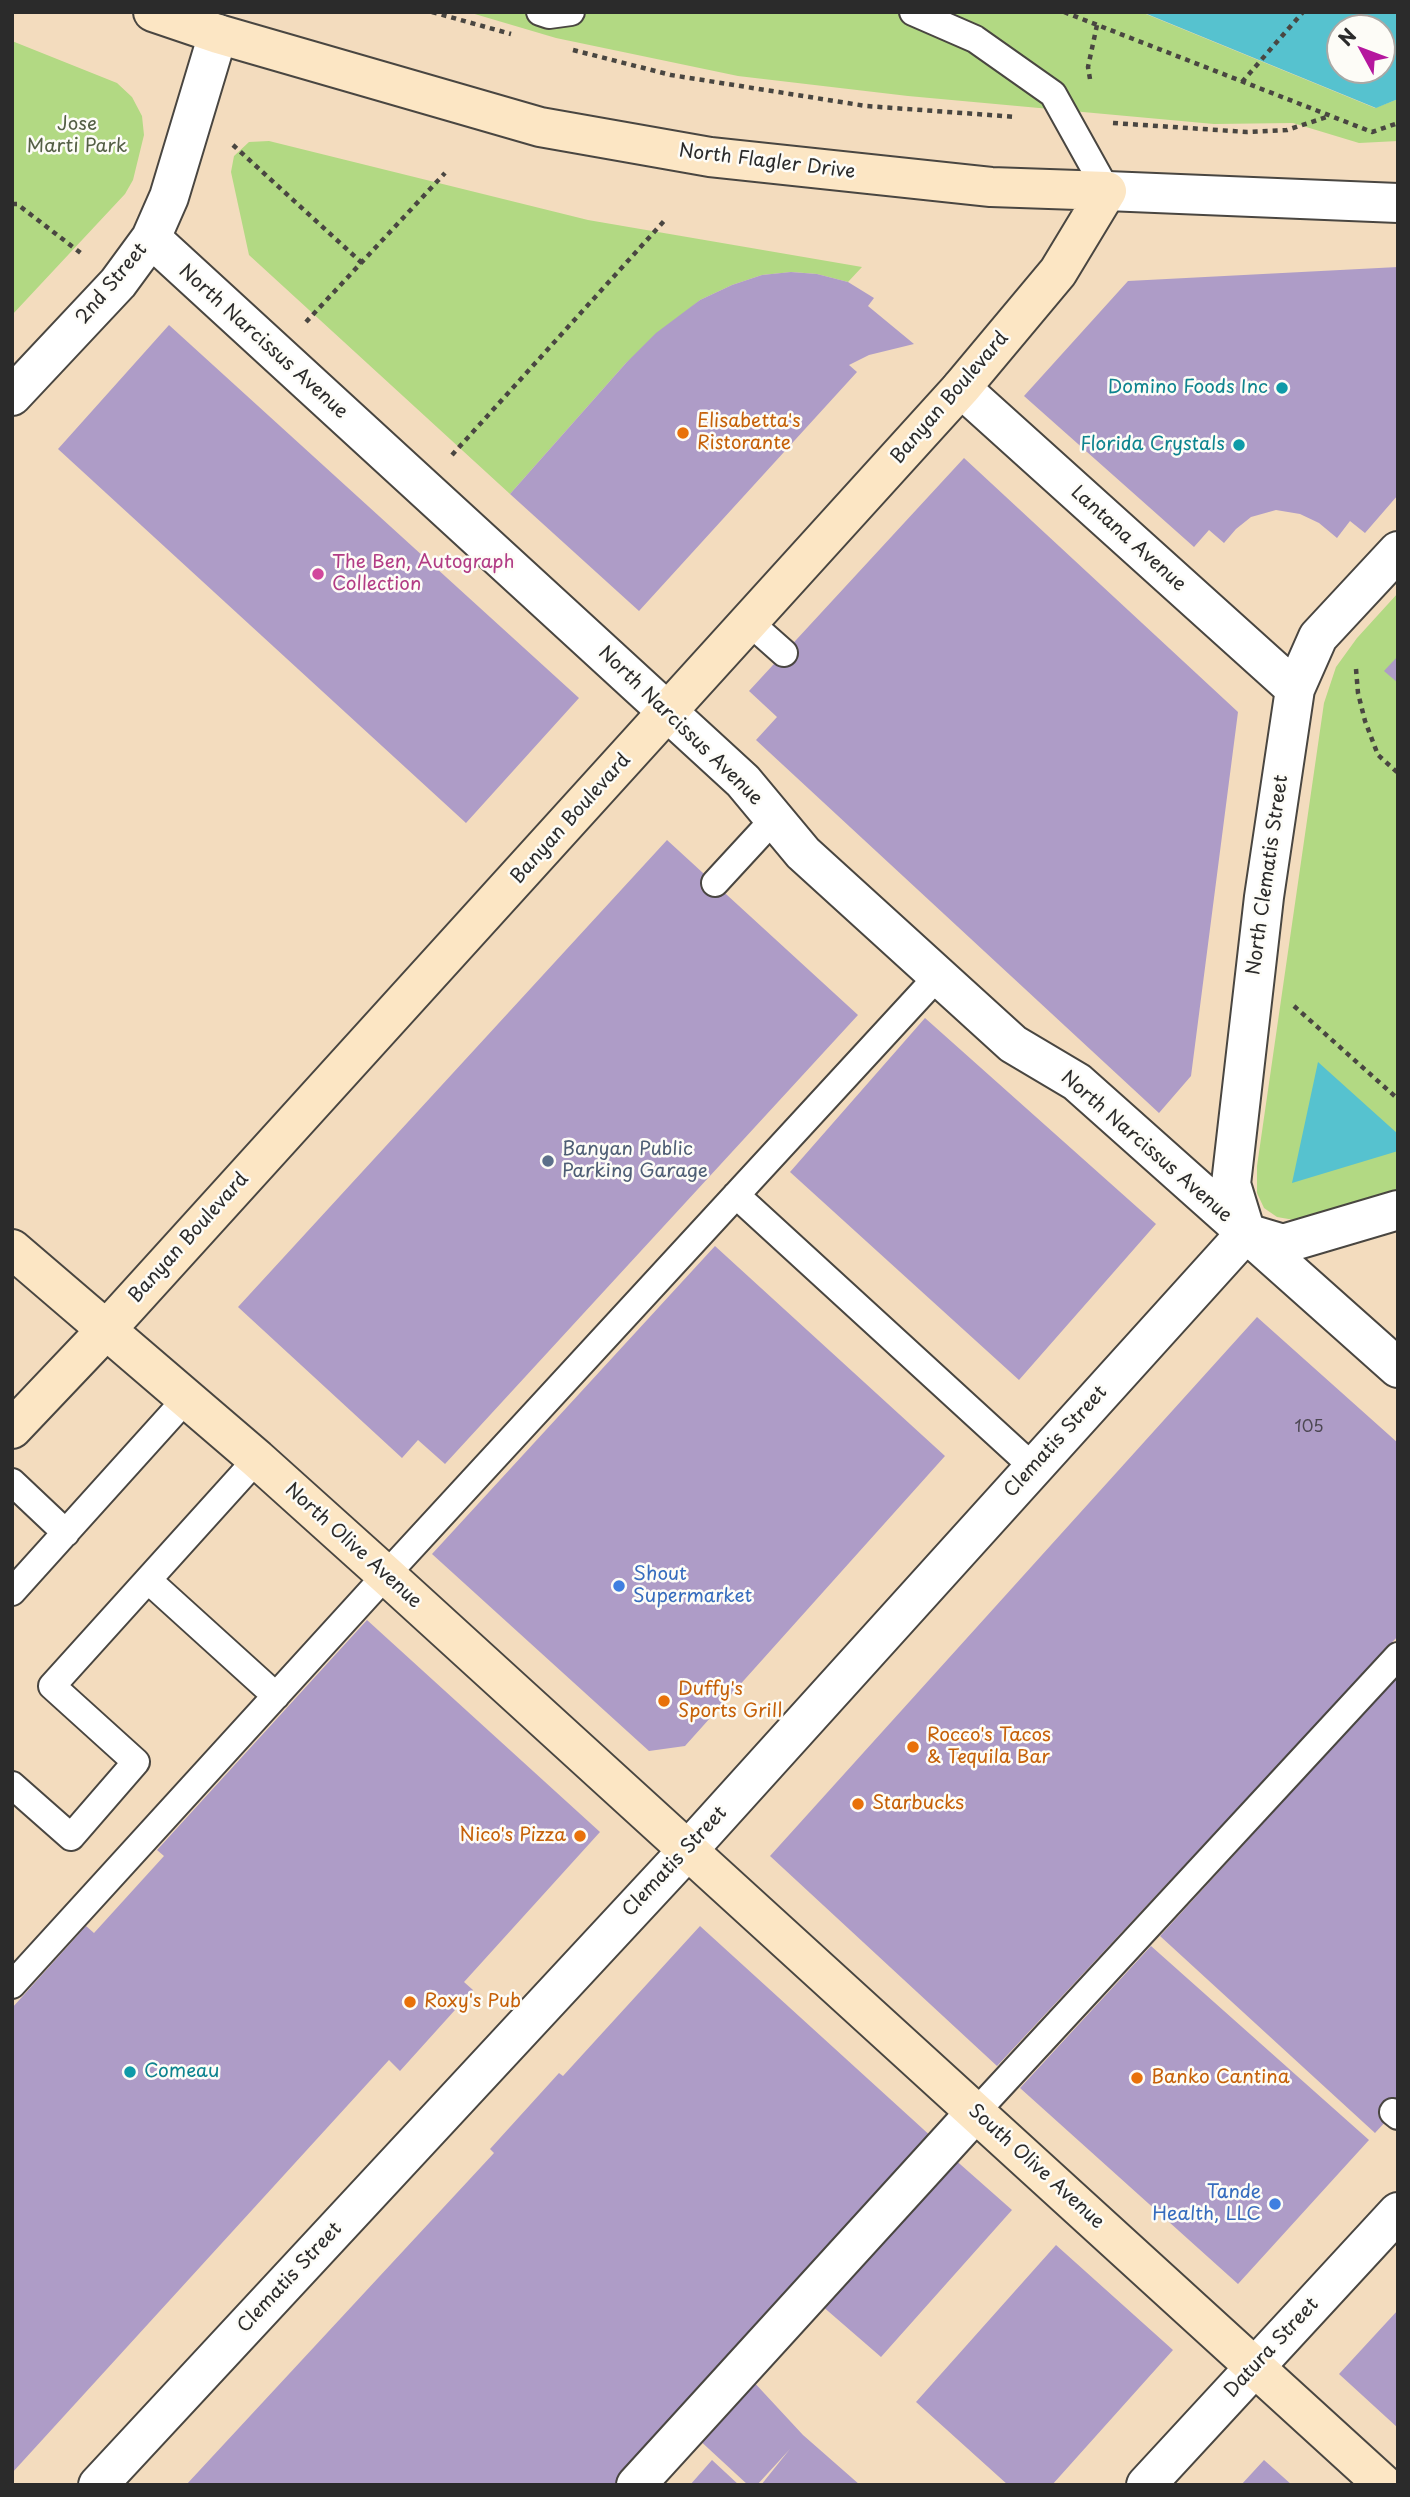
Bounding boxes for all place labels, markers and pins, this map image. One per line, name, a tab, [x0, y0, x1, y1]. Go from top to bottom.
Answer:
place label: Domino Foods Inc	[1108, 377, 1268, 399]
marker: Domino Foods Inc	[1274, 380, 1290, 396]
place label: Elisabetta's Ristorante	[697, 411, 801, 455]
marker: Elisabetta's Ristorante	[675, 425, 691, 441]
place label: Florida Crystals	[1080, 434, 1225, 456]
marker: Florida Crystals	[1231, 437, 1247, 453]
place label: The Ben, Autograph Collection	[332, 552, 515, 596]
marker: The Ben, Autograph Collection	[310, 566, 326, 582]
place label: Banyan Public Parking Garage	[562, 1139, 708, 1183]
marker: Banyan Public Parking Garage	[540, 1153, 556, 1169]
place label: Shout Supermarket	[633, 1564, 752, 1608]
marker: Shout Supermarket	[611, 1578, 627, 1594]
place label: Duffy's Sports Grill	[678, 1679, 782, 1723]
marker: Duffy's Sports Grill	[656, 1693, 672, 1709]
place label: Rocco's Tacos & Tequila Bar	[927, 1725, 1051, 1769]
marker: Rocco's Tacos & Tequila Bar	[905, 1739, 921, 1755]
place label: Starbucks	[872, 1793, 964, 1815]
marker: Starbucks	[850, 1796, 866, 1812]
place label: Nico's Pizza	[459, 1825, 566, 1847]
marker: Nico's Pizza	[572, 1828, 588, 1844]
place label: Roxy's Pub	[424, 1991, 521, 2013]
marker: Roxy's Pub	[402, 1994, 418, 2010]
place label: Comeau	[144, 2061, 219, 2083]
marker: Comeau	[122, 2064, 138, 2080]
place label: Banko Cantina	[1151, 2067, 1290, 2089]
marker: Banko Cantina	[1129, 2070, 1145, 2086]
place label: Tande Health, LLC	[1152, 2182, 1261, 2226]
marker: Tande Health, LLC	[1267, 2196, 1283, 2212]

